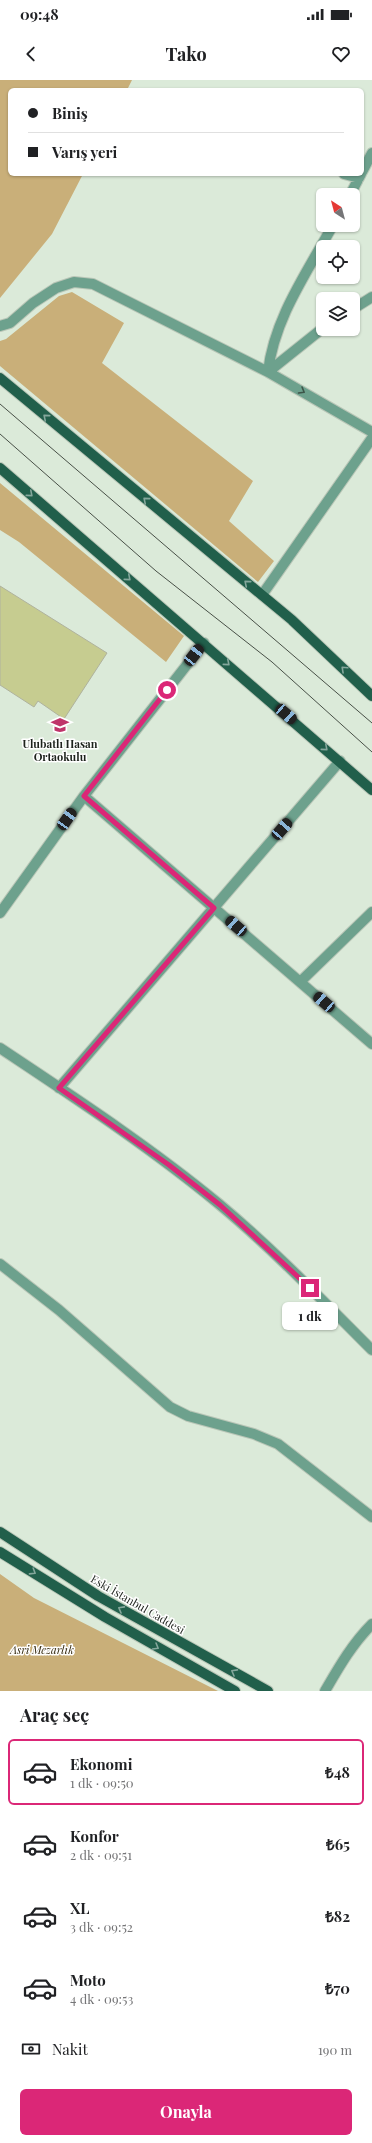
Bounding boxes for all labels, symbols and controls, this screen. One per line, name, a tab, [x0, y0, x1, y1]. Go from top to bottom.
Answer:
text: 09:48	[20, 4, 59, 24]
text: Tako	[165, 42, 207, 66]
icon: back	[20, 43, 42, 65]
icon: heart	[330, 43, 352, 65]
text: Biniş	[52, 103, 88, 123]
text: Varış yeri	[52, 142, 117, 162]
north arrow	[316, 188, 360, 232]
map controls	[316, 188, 360, 336]
button: locate	[316, 240, 360, 284]
button: layers	[316, 292, 360, 336]
one-way arrow	[298, 387, 305, 394]
one-way arrow	[44, 415, 51, 422]
one-way arrow	[25, 489, 32, 496]
one-way arrow	[144, 497, 151, 504]
one-way arrow	[123, 574, 131, 581]
one-way arrow	[244, 580, 251, 587]
car	[182, 642, 206, 668]
one-way arrow	[222, 658, 230, 665]
one-way arrow	[341, 666, 349, 674]
route start	[158, 681, 176, 699]
car	[273, 702, 299, 726]
school or university icon: Ulubatlı Hasan Ortaokulu	[50, 715, 70, 735]
place label: Ulubatlı Hasan Ortaokulu	[23, 736, 98, 764]
one-way arrow	[320, 744, 328, 751]
car	[55, 806, 79, 832]
car	[270, 816, 294, 842]
car	[223, 914, 249, 938]
car	[311, 990, 337, 1014]
route end	[301, 1279, 319, 1297]
callout: 1 dk	[282, 1302, 338, 1330]
text: 1 dk	[298, 1307, 322, 1324]
one-way arrow	[29, 1568, 36, 1575]
street label: Eski İstanbul Caddesi	[88, 1571, 188, 1637]
one-way arrow	[117, 1606, 125, 1613]
park label: Asri Mezarlık	[9, 1642, 74, 1657]
one-way arrow	[152, 1642, 159, 1649]
one-way arrow	[231, 1669, 238, 1677]
text: Araç seç	[20, 1703, 89, 1727]
icon: car	[22, 1754, 58, 1790]
text: Ekonomi	[70, 1754, 132, 1774]
text: ₺48	[325, 1762, 350, 1782]
text: 1 dk · 09:50	[70, 1774, 134, 1791]
icon: car	[22, 1826, 58, 1862]
text: Konfor	[70, 1826, 119, 1846]
text: ₺65	[326, 1834, 350, 1854]
text: 2 dk · 09:51	[70, 1846, 132, 1863]
icon: car	[22, 1898, 58, 1934]
text: XL	[70, 1898, 90, 1918]
text: ₺82	[325, 1906, 350, 1926]
text: 3 dk · 09:52	[70, 1918, 133, 1935]
icon: car	[22, 1970, 58, 2006]
text: Moto	[70, 1970, 106, 1990]
text: ₺70	[325, 1978, 350, 1998]
text: 4 dk · 09:53	[70, 1990, 133, 2007]
icon: cash	[20, 2038, 42, 2060]
text: Nakit	[52, 2039, 88, 2059]
text: 190 m	[318, 2041, 352, 2058]
button: Onayla	[20, 2089, 352, 2135]

